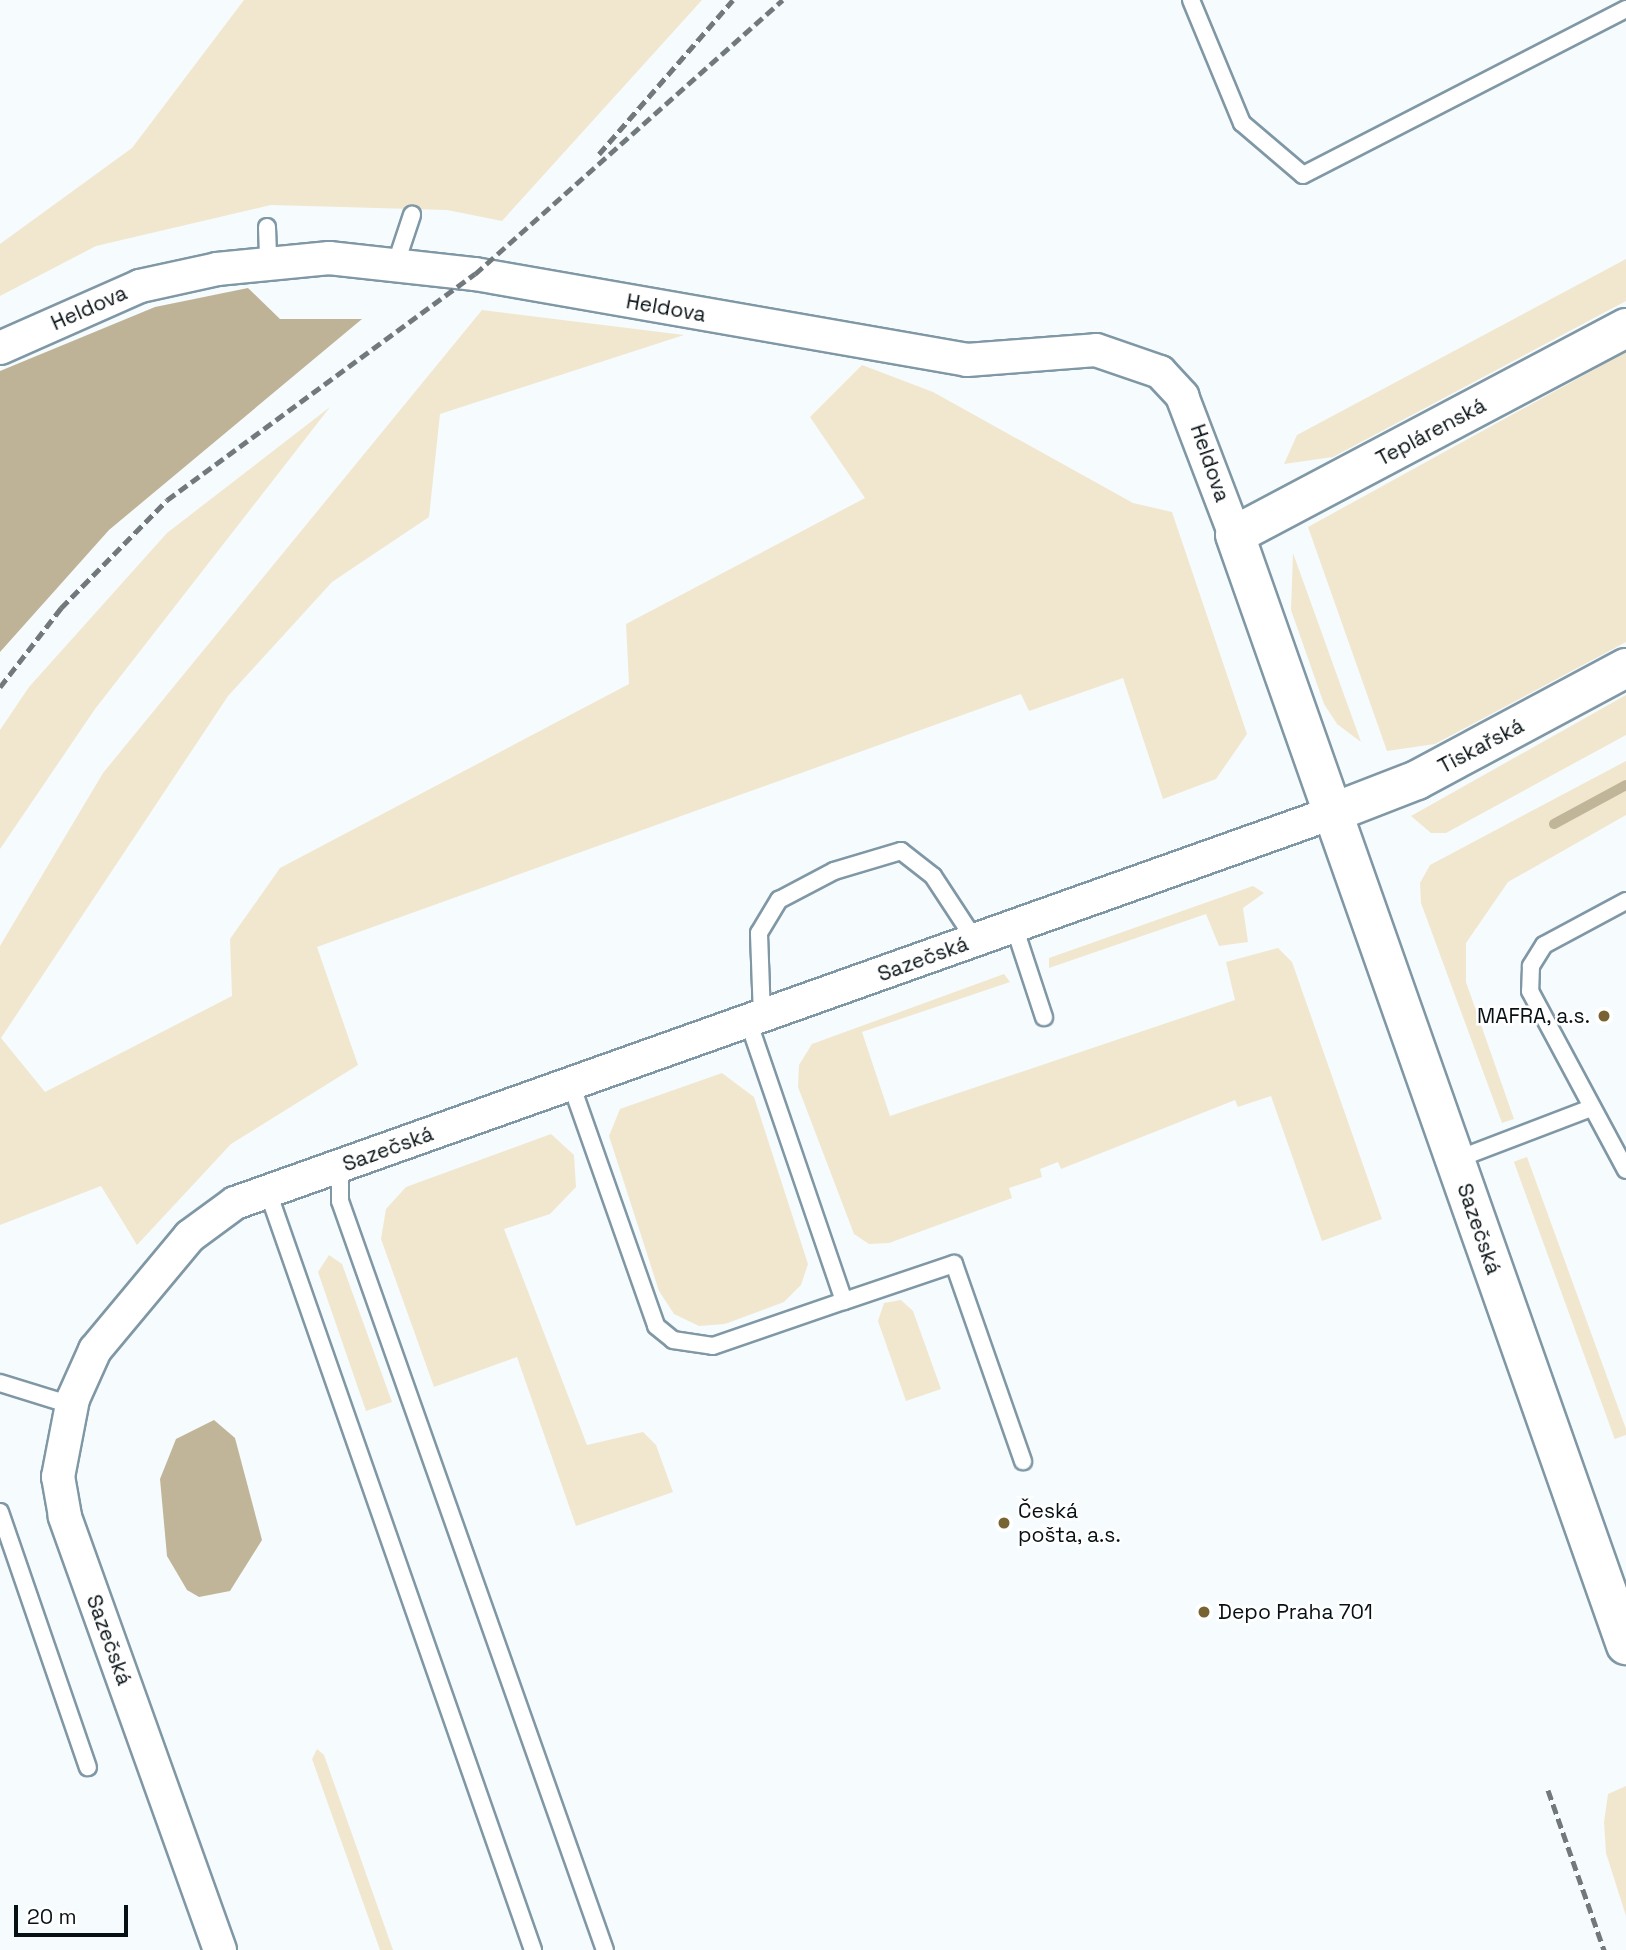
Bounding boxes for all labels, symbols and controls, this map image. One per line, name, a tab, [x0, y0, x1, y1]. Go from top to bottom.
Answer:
street label: Heldova	[47, 280, 131, 336]
street label: Heldova	[624, 289, 708, 327]
street label: Teplárenská	[1372, 393, 1490, 471]
street label: Heldova	[1185, 421, 1235, 505]
street label: Tiskařská	[1434, 713, 1528, 779]
street label: Sazečská	[874, 931, 972, 987]
place label: MAFRA, a.s.	[1476, 1003, 1590, 1029]
marker: MAFRA, a.s.	[1596, 1008, 1612, 1024]
street label: Sazečská	[339, 1121, 437, 1177]
street label: Sazečská	[1452, 1180, 1506, 1278]
place label: Česká pošta, a.s.	[1018, 1498, 1121, 1548]
marker: Česká pošta, a.s.	[996, 1515, 1012, 1531]
street label: Sazečská	[81, 1591, 137, 1689]
place label: Depo Praha 701	[1218, 1599, 1373, 1625]
marker: Depo Praha 701	[1196, 1604, 1212, 1620]
scale bar	[18, 1890, 131, 1934]
text: 20 m	[27, 1903, 77, 1930]

